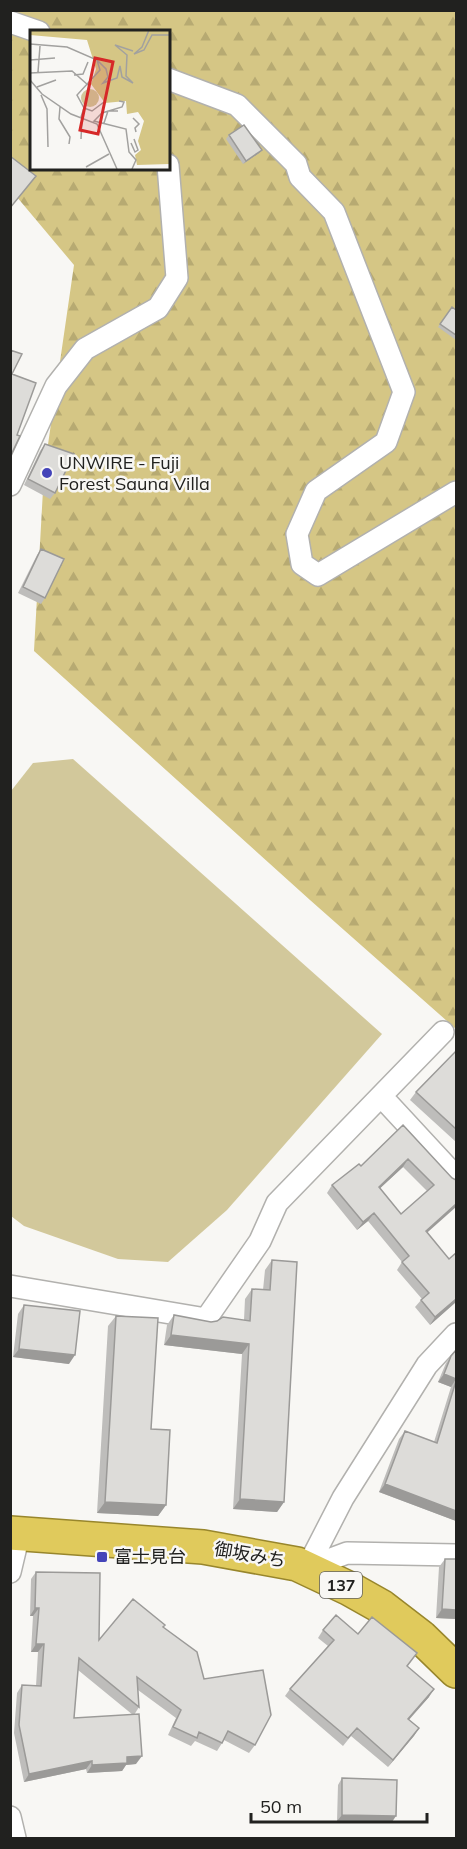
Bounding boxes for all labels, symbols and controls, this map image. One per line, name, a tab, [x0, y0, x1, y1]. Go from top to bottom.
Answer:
inset map	[30, 30, 170, 170]
place label: UNWIRE - Fuji Forest Sauna Villa	[59, 451, 210, 495]
marker: UNWIRE - Fuji Forest Sauna Villa	[40, 466, 54, 480]
street label: 御坂みち	[213, 1537, 288, 1572]
place label: 富士見台	[114, 1545, 186, 1568]
marker: 富士見台	[95, 1550, 109, 1564]
road number: 137	[320, 1572, 362, 1598]
scale bar	[251, 1786, 426, 1824]
text: 50 m	[260, 1795, 302, 1818]

